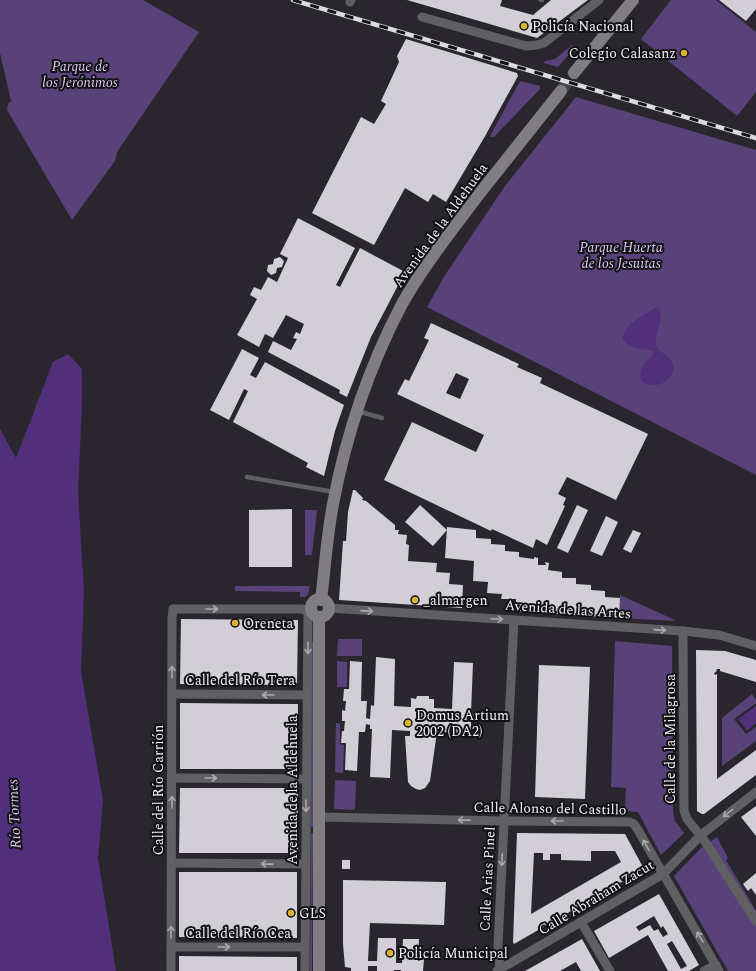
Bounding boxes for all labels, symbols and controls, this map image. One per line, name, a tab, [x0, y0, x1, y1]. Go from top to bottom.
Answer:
place label: Policía Nacional	[532, 16, 634, 37]
marker: Policía Nacional	[519, 21, 529, 31]
place label: Colegio Calasanz	[569, 43, 676, 64]
marker: Colegio Calasanz	[679, 48, 689, 58]
park label: Parque de los Jerónimos	[42, 56, 118, 93]
street label: Avenida de la Aldehuela	[388, 159, 493, 292]
park label: Parque Huerta de los Jesuitas	[579, 237, 663, 274]
place label: _almargen	[423, 590, 488, 611]
marker: _almargen	[410, 595, 420, 605]
street label: Avenida de las Artes	[504, 595, 632, 624]
one-way arrow	[205, 605, 218, 613]
one-way arrow	[360, 607, 373, 614]
place label: Oreneta	[243, 613, 294, 634]
one-way arrow	[490, 615, 503, 622]
marker: Oreneta	[230, 618, 240, 628]
one-way arrow	[653, 626, 666, 633]
one-way arrow	[304, 641, 312, 654]
one-way arrow	[168, 666, 176, 679]
street label: Calle del Río Tera	[185, 670, 295, 691]
street label: Calle de la Milagrosa	[660, 674, 681, 804]
one-way arrow	[262, 691, 275, 699]
place label: Domus Artium 2002 (DA2)	[416, 705, 509, 742]
street label: Avenida de la Aldehuela	[282, 715, 303, 865]
marker: Domus Artium 2002 (DA2)	[403, 718, 413, 728]
street label: Calle del Río Carrión	[148, 725, 169, 855]
one-way arrow	[204, 774, 217, 782]
water label: Río Tormes	[1, 778, 28, 849]
one-way arrow	[168, 796, 176, 809]
street label: Calle Alonso del Castillo	[473, 797, 627, 820]
one-way arrow	[303, 799, 310, 812]
one-way arrow	[723, 809, 734, 818]
one-way arrow	[458, 816, 471, 824]
one-way arrow	[551, 817, 564, 825]
street label: Calle Arias Pinel	[474, 826, 501, 932]
one-way arrow	[642, 839, 650, 851]
one-way arrow	[498, 853, 505, 866]
street label: Calle Abraham Zacut	[534, 854, 658, 940]
one-way arrow	[261, 860, 274, 867]
place label: GLS	[299, 903, 326, 924]
marker: GLS	[286, 908, 296, 918]
street label: Calle del Río Cea	[185, 923, 291, 944]
one-way arrow	[167, 926, 175, 939]
one-way arrow	[695, 931, 703, 943]
one-way arrow	[217, 943, 230, 951]
place label: Policía Municipal	[398, 943, 508, 964]
marker: Policía Municipal	[385, 948, 395, 958]

